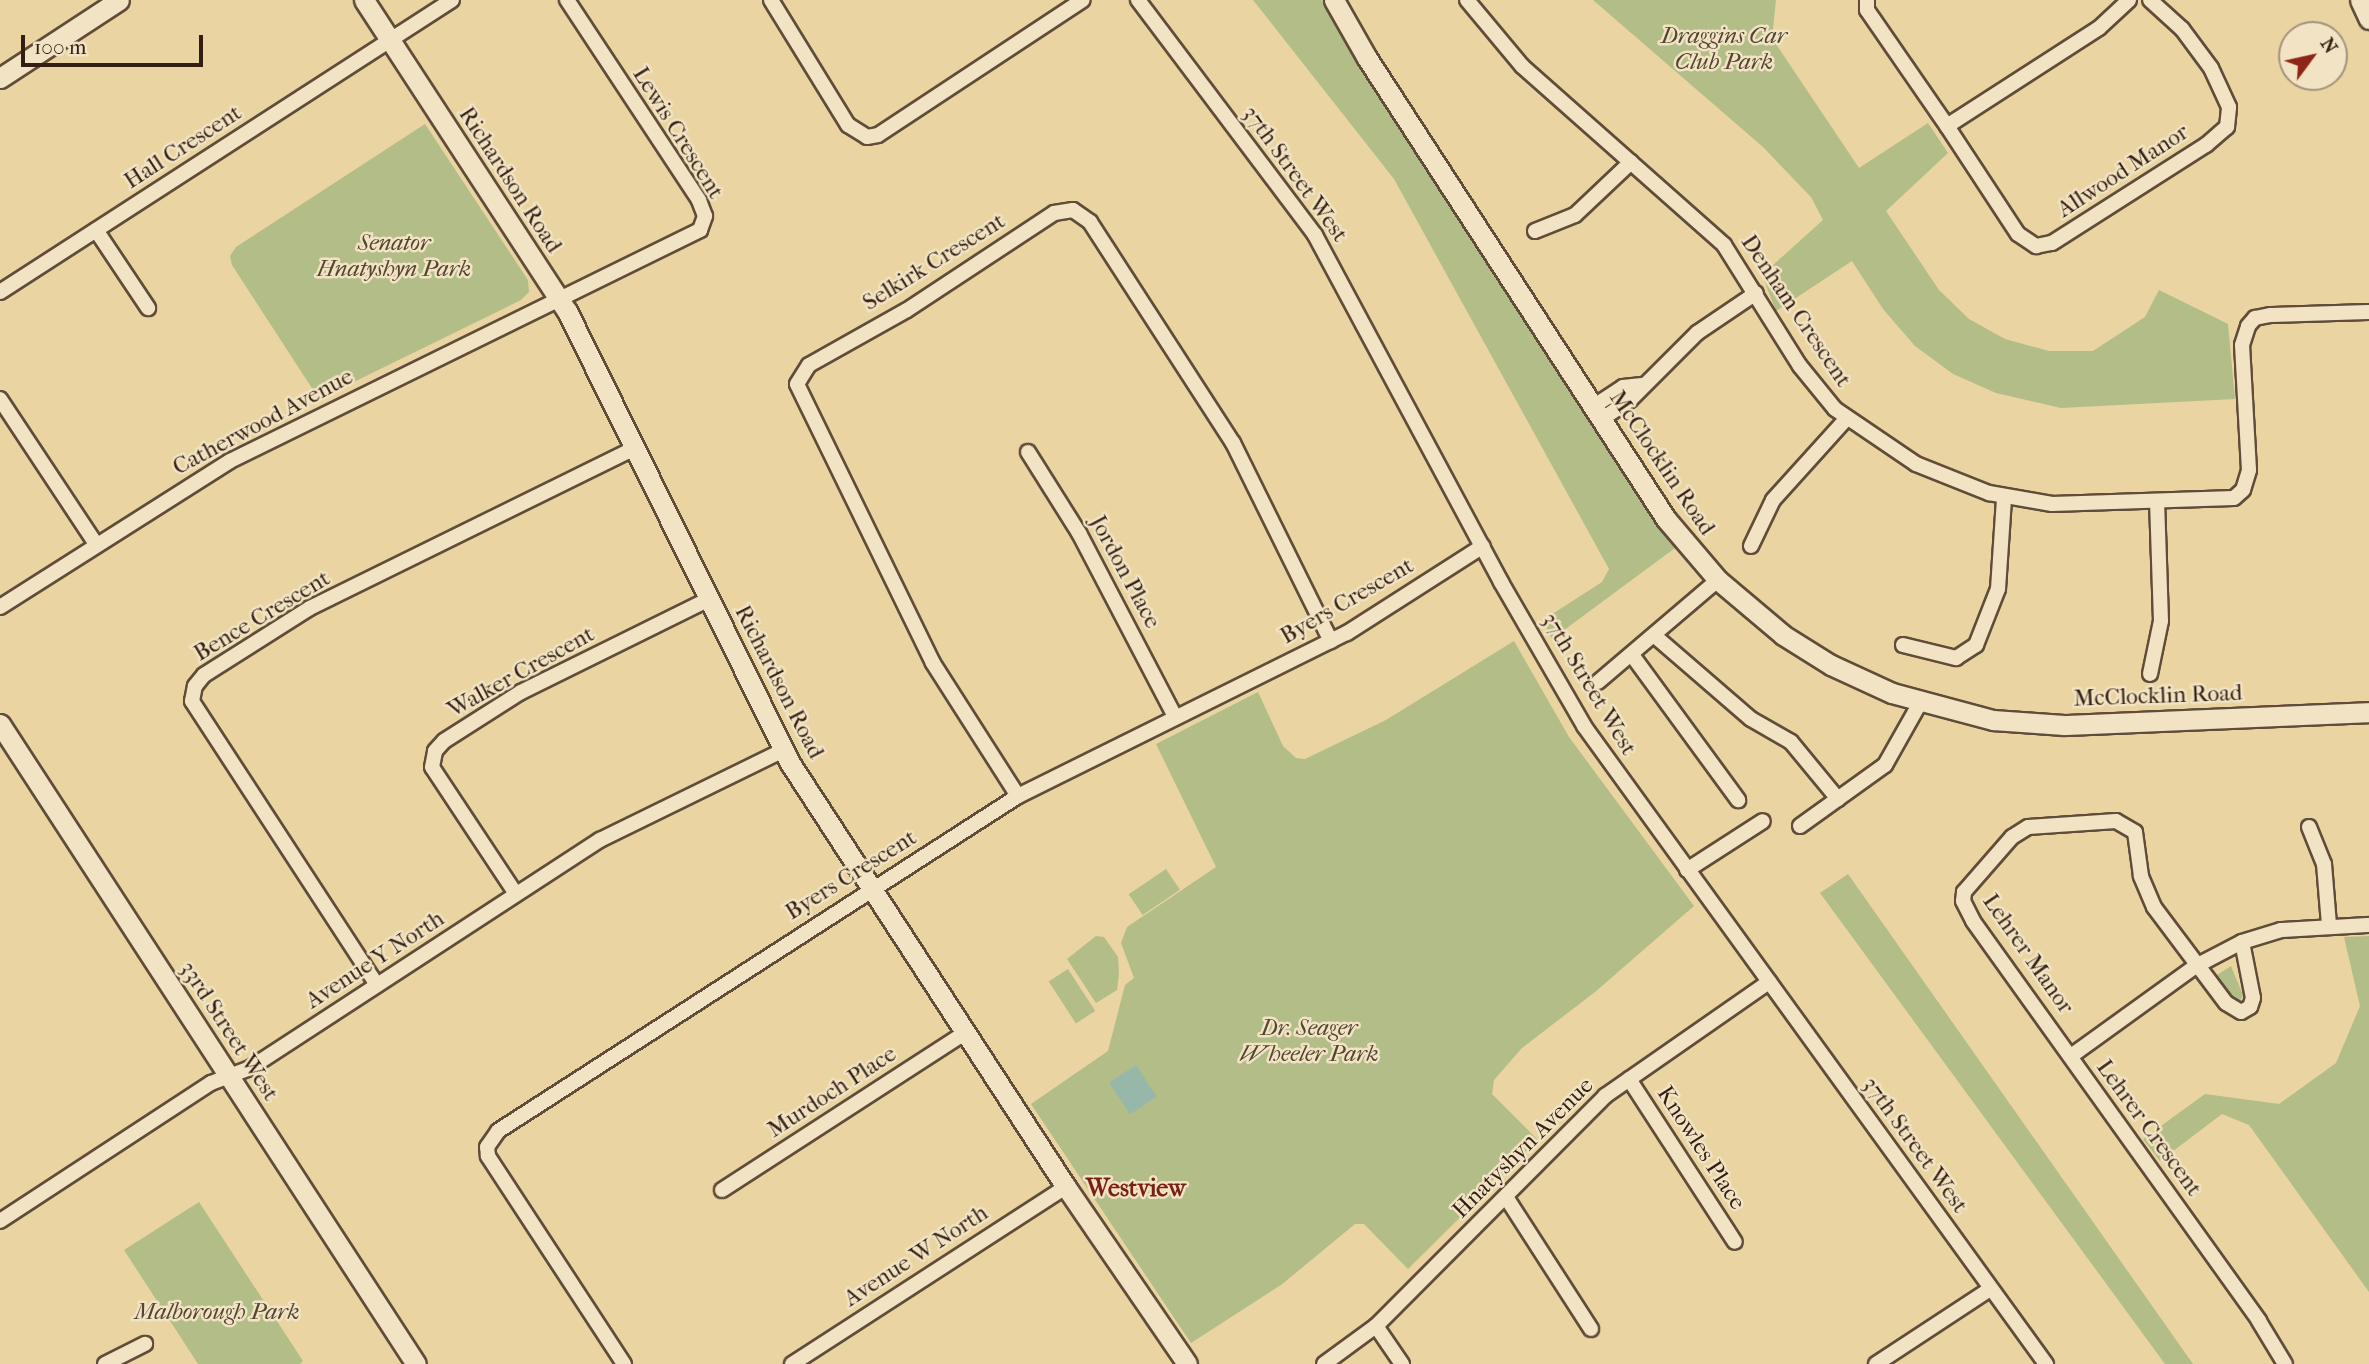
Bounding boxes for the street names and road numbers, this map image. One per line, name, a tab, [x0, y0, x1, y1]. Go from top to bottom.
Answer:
street label: Lewis Crescent	[626, 62, 730, 204]
street label: Hall Crescent	[119, 99, 247, 195]
street label: 37th Street West	[1236, 101, 1354, 247]
street label: Richardson Road	[453, 102, 567, 258]
street label: Allwood Manor	[2052, 118, 2194, 224]
street label: Selkirk Crescent	[858, 207, 1010, 317]
street label: Denham Crescent	[1735, 230, 1857, 392]
street label: Catherwood Avenue	[168, 363, 358, 481]
street label: McClocklin Road	[1603, 385, 1721, 541]
street label: Jordon Place	[1084, 511, 1166, 633]
street label: Byers Crescent	[1276, 552, 1418, 650]
street label: Bence Crescent	[189, 565, 335, 667]
street label: Richardson Road	[728, 601, 830, 763]
street label: 37th Street West	[1536, 608, 1642, 760]
street label: Walker Crescent	[443, 620, 599, 724]
street label: McClocklin Road	[2073, 679, 2243, 713]
street label: Byers Crescent	[780, 824, 922, 926]
street label: Lehrer Manor	[1977, 889, 2079, 1019]
street label: Avenue Y North	[301, 905, 449, 1015]
street label: 33rd Street West	[174, 956, 284, 1106]
street label: Murdoch Place	[763, 1040, 901, 1144]
street label: Lehrer Crescent	[2090, 1054, 2208, 1202]
street label: Hnatyshyn Avenue	[1447, 1072, 1599, 1224]
street label: 37th Street West	[1856, 1072, 1974, 1218]
street label: Knowles Place	[1651, 1081, 1751, 1215]
street label: Avenue W North	[839, 1199, 993, 1313]

